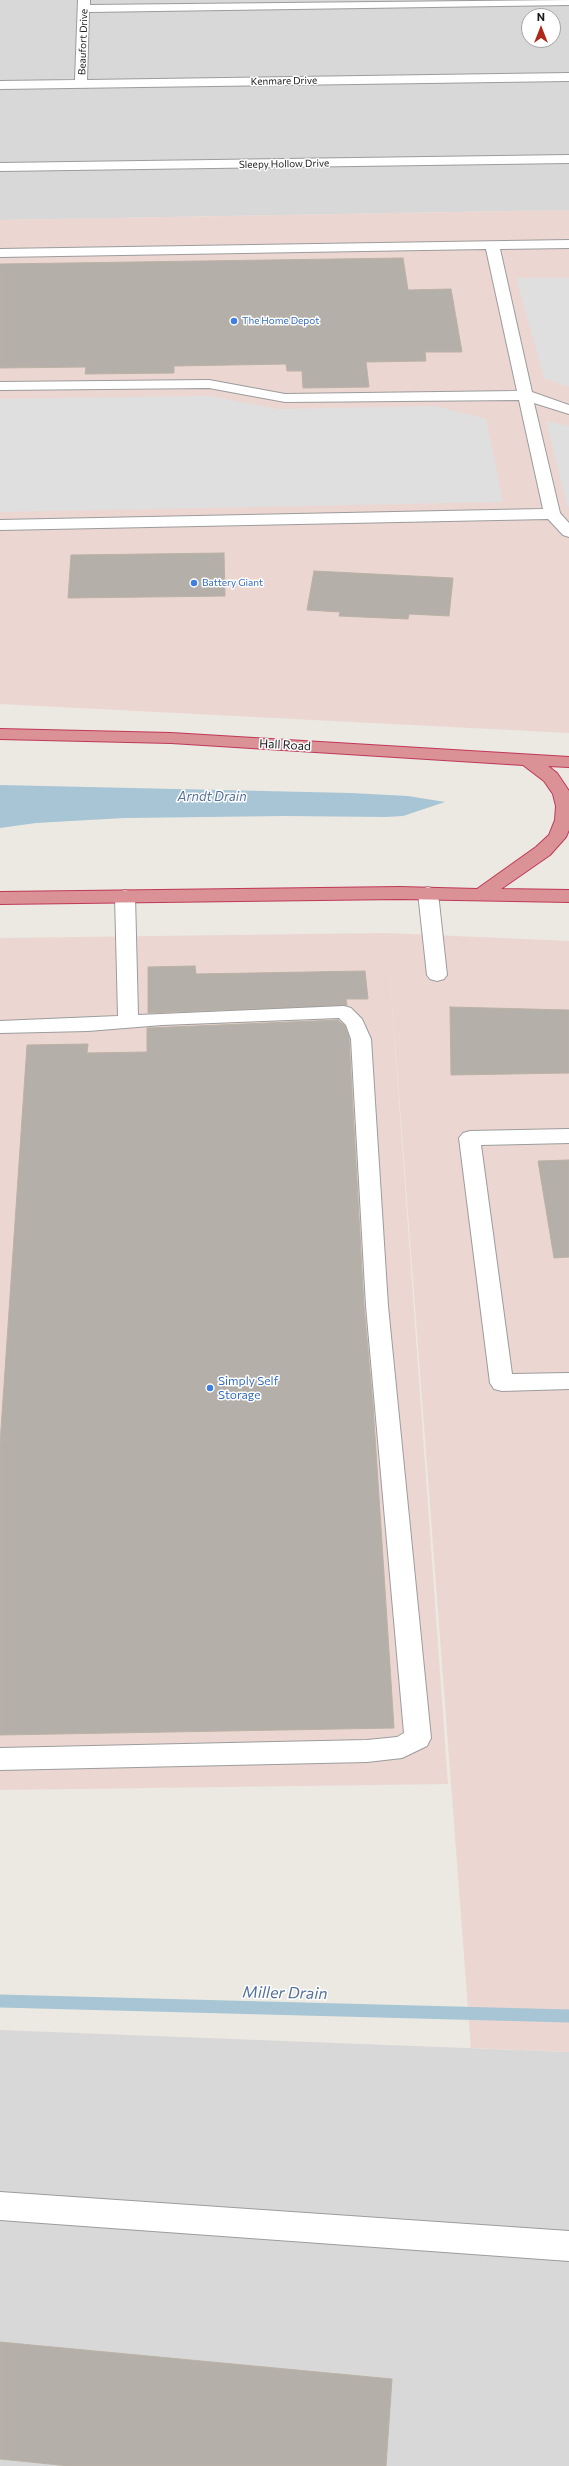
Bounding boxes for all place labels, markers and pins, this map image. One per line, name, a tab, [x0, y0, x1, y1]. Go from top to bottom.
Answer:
place label: The Home Depot	[242, 315, 319, 327]
marker: The Home Depot	[229, 316, 239, 326]
place label: Battery Giant	[202, 577, 263, 589]
marker: Battery Giant	[189, 578, 199, 588]
place label: Simply Self Storage	[218, 1374, 278, 1402]
marker: Simply Self Storage	[205, 1383, 215, 1393]

